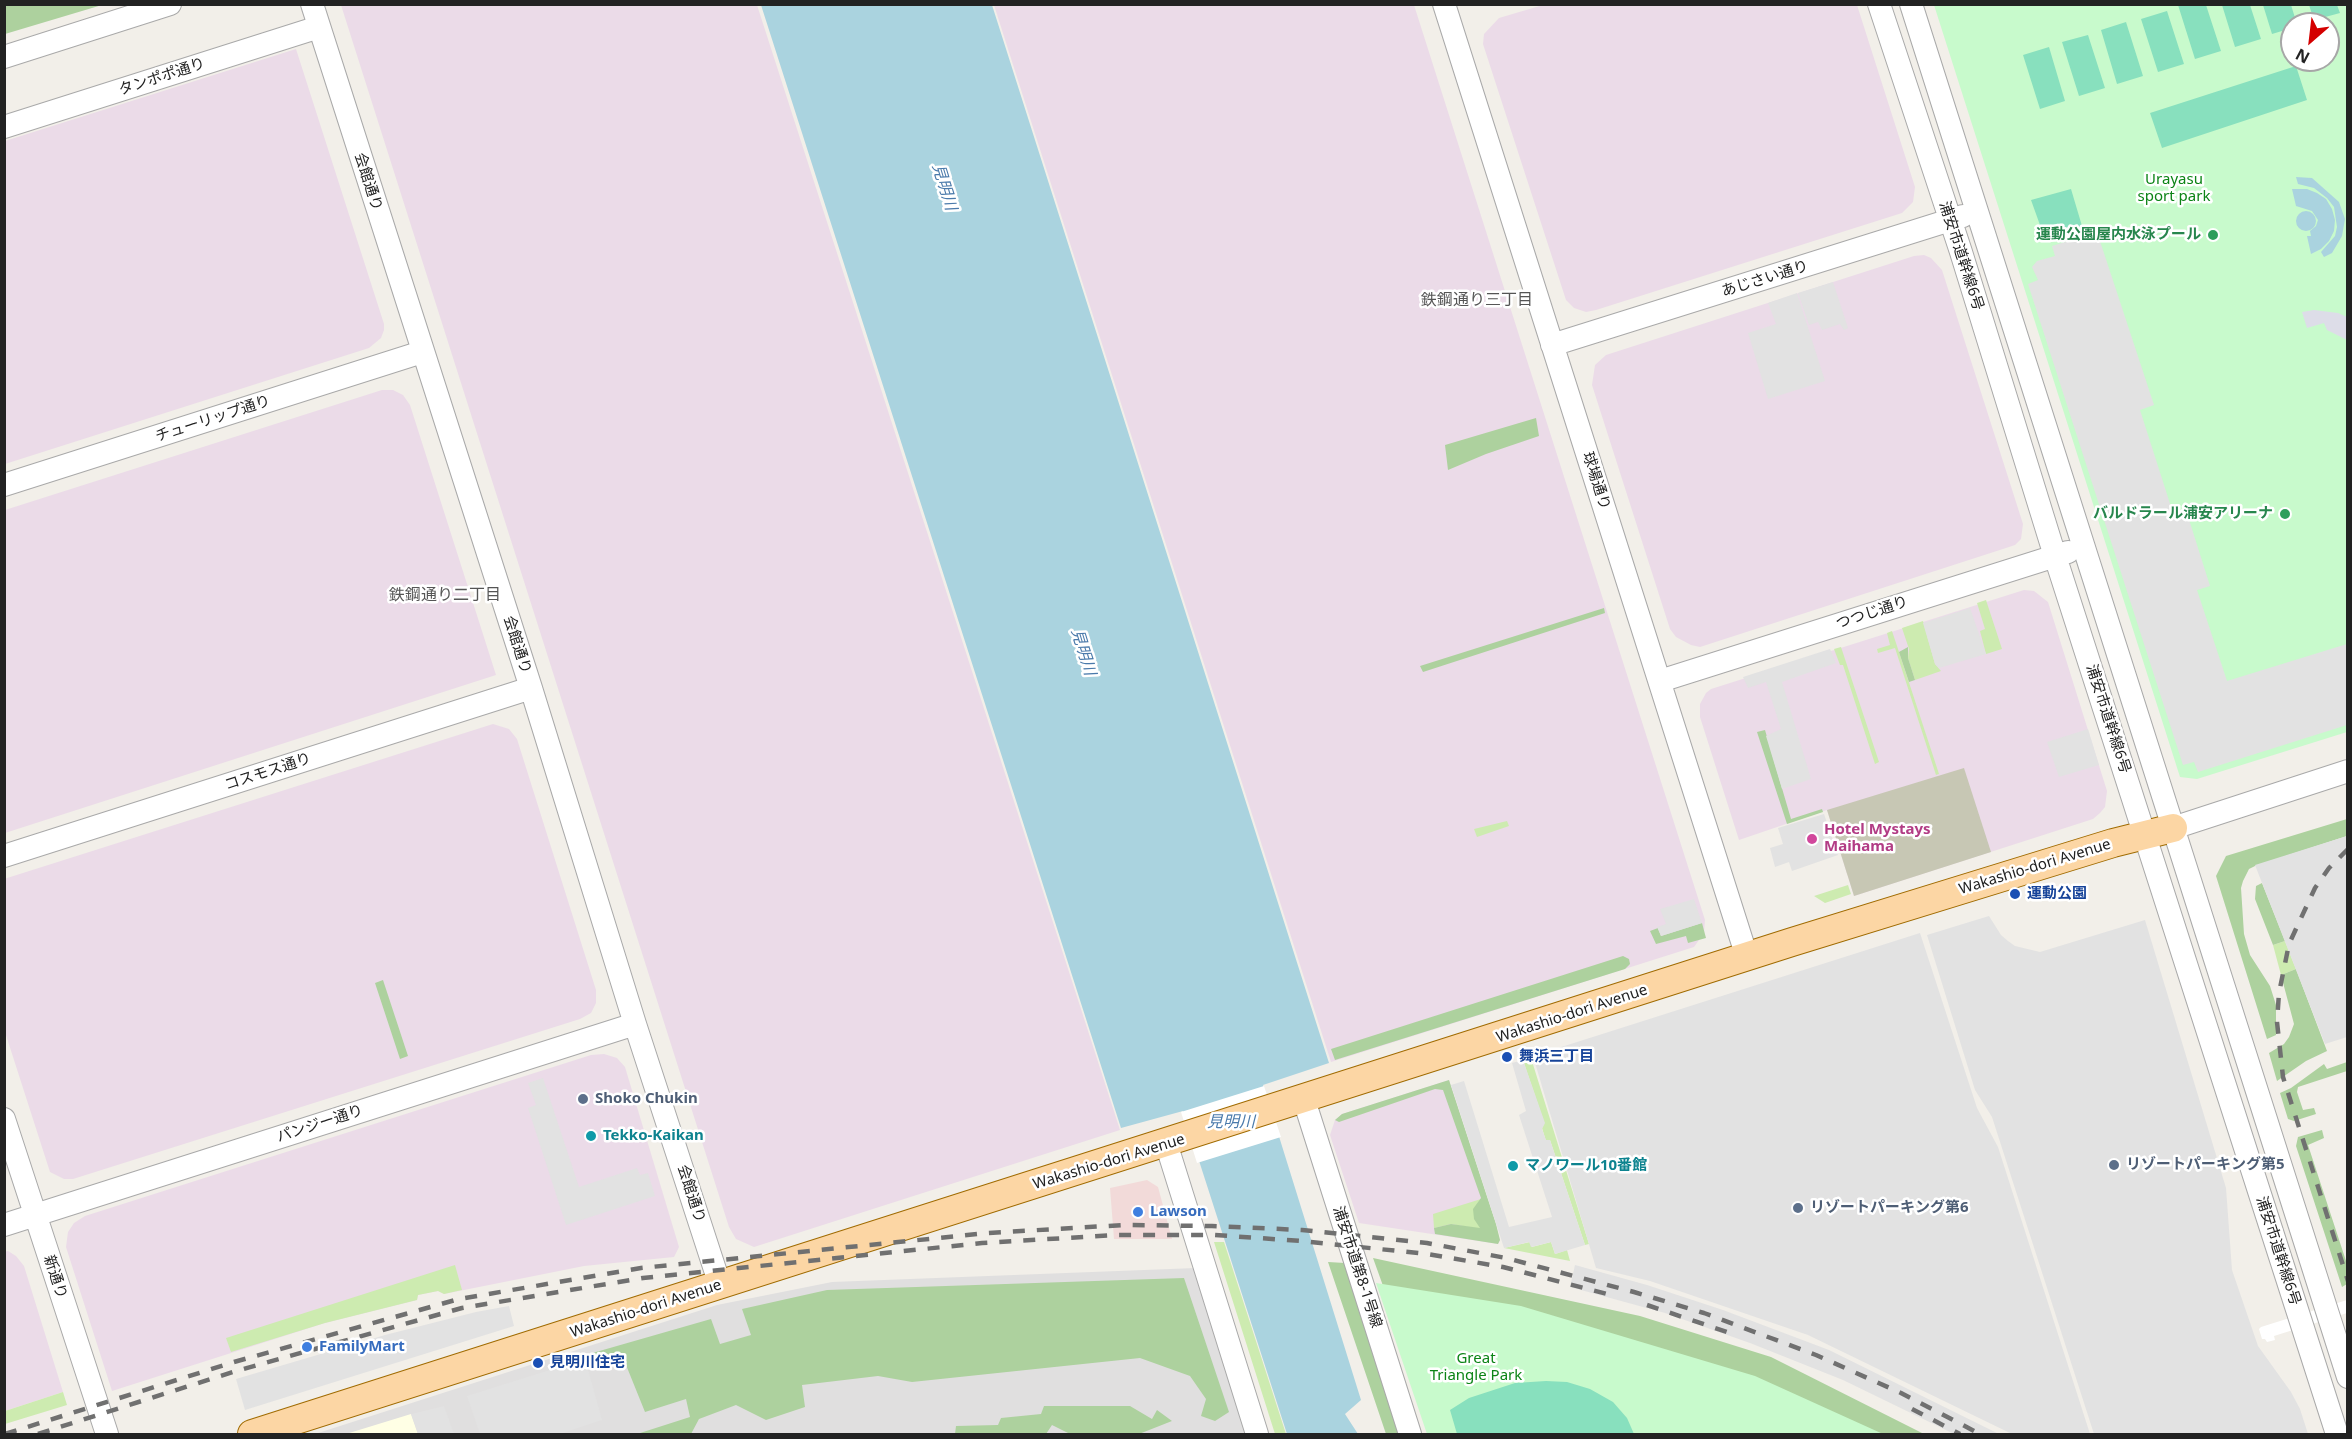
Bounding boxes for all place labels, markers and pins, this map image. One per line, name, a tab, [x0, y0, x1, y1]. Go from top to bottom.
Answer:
place label: 運動公園屋内水泳プール	[2036, 226, 2201, 244]
marker: 運動公園屋内水泳プール	[2206, 228, 2220, 242]
place label: バルドラール浦安アリーナ	[2093, 505, 2273, 523]
marker: バルドラール浦安アリーナ	[2278, 507, 2292, 521]
place label: Hotel Mystays Maihama	[1824, 821, 1931, 856]
marker: Hotel Mystays Maihama	[1805, 832, 1819, 846]
place label: 運動公園	[2027, 885, 2087, 903]
marker: 運動公園	[2008, 887, 2022, 901]
place label: 舞浜三丁目	[1519, 1048, 1594, 1066]
marker: 舞浜三丁目	[1500, 1050, 1514, 1064]
place label: Shoko Chukin	[595, 1090, 698, 1108]
marker: Shoko Chukin	[576, 1092, 590, 1106]
place label: Tekko-Kaikan	[603, 1127, 704, 1145]
marker: Tekko-Kaikan	[584, 1129, 598, 1143]
place label: リゾートパーキング第5	[2126, 1156, 2285, 1174]
place label: マノワール10番館	[1525, 1157, 1647, 1175]
marker: リゾートパーキング第5	[2107, 1158, 2121, 1172]
marker: マノワール10番館	[1506, 1159, 1520, 1173]
place label: リゾートパーキング第6	[1810, 1199, 1969, 1217]
marker: リゾートパーキング第6	[1791, 1201, 1805, 1215]
place label: Lawson	[1150, 1203, 1207, 1221]
marker: Lawson	[1131, 1205, 1145, 1219]
place label: FamilyMart	[319, 1338, 405, 1356]
marker: FamilyMart	[300, 1340, 314, 1354]
place label: 見明川住宅	[550, 1354, 625, 1372]
marker: 見明川住宅	[531, 1356, 545, 1370]

